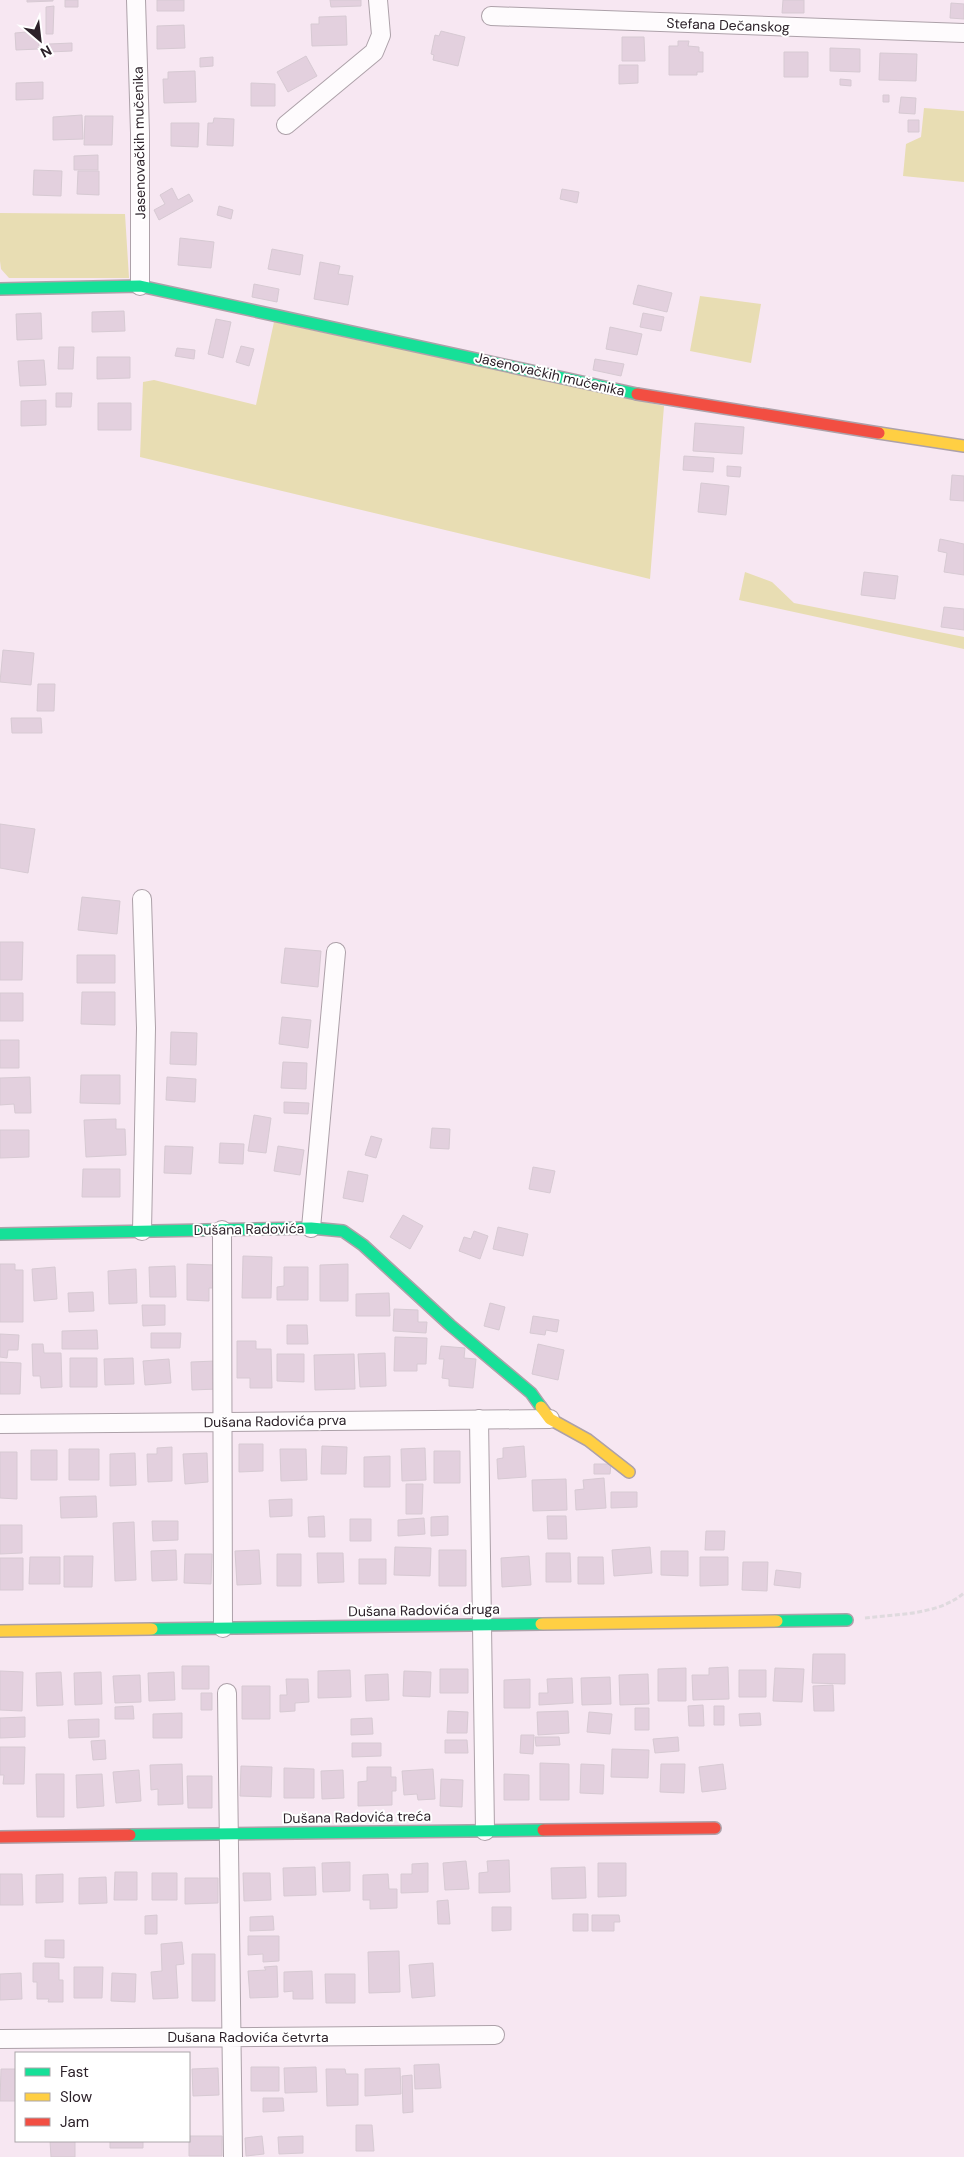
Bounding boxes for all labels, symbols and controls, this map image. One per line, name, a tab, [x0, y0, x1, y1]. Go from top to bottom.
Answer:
street label: Stefana Dečanskog	[666, 14, 790, 36]
north arrow	[15, 15, 65, 65]
text: N	[37, 41, 55, 62]
street label: Jasenovačkih mučenika	[129, 66, 149, 220]
street label: Jasenovačkih mučenika	[473, 348, 627, 400]
street label: Dušana Radovića	[194, 1219, 304, 1239]
street label: Dušana Radovića prva	[203, 1411, 347, 1431]
street label: Dušana Radovića druga	[348, 1600, 500, 1620]
street label: Dušana Radovića treća	[283, 1807, 431, 1827]
street label: Dušana Radovića četvrta	[167, 2028, 329, 2046]
legend	[15, 2052, 190, 2142]
text: Fast	[60, 2062, 89, 2082]
text: Slow	[60, 2087, 93, 2107]
text: Jam	[60, 2112, 89, 2132]

